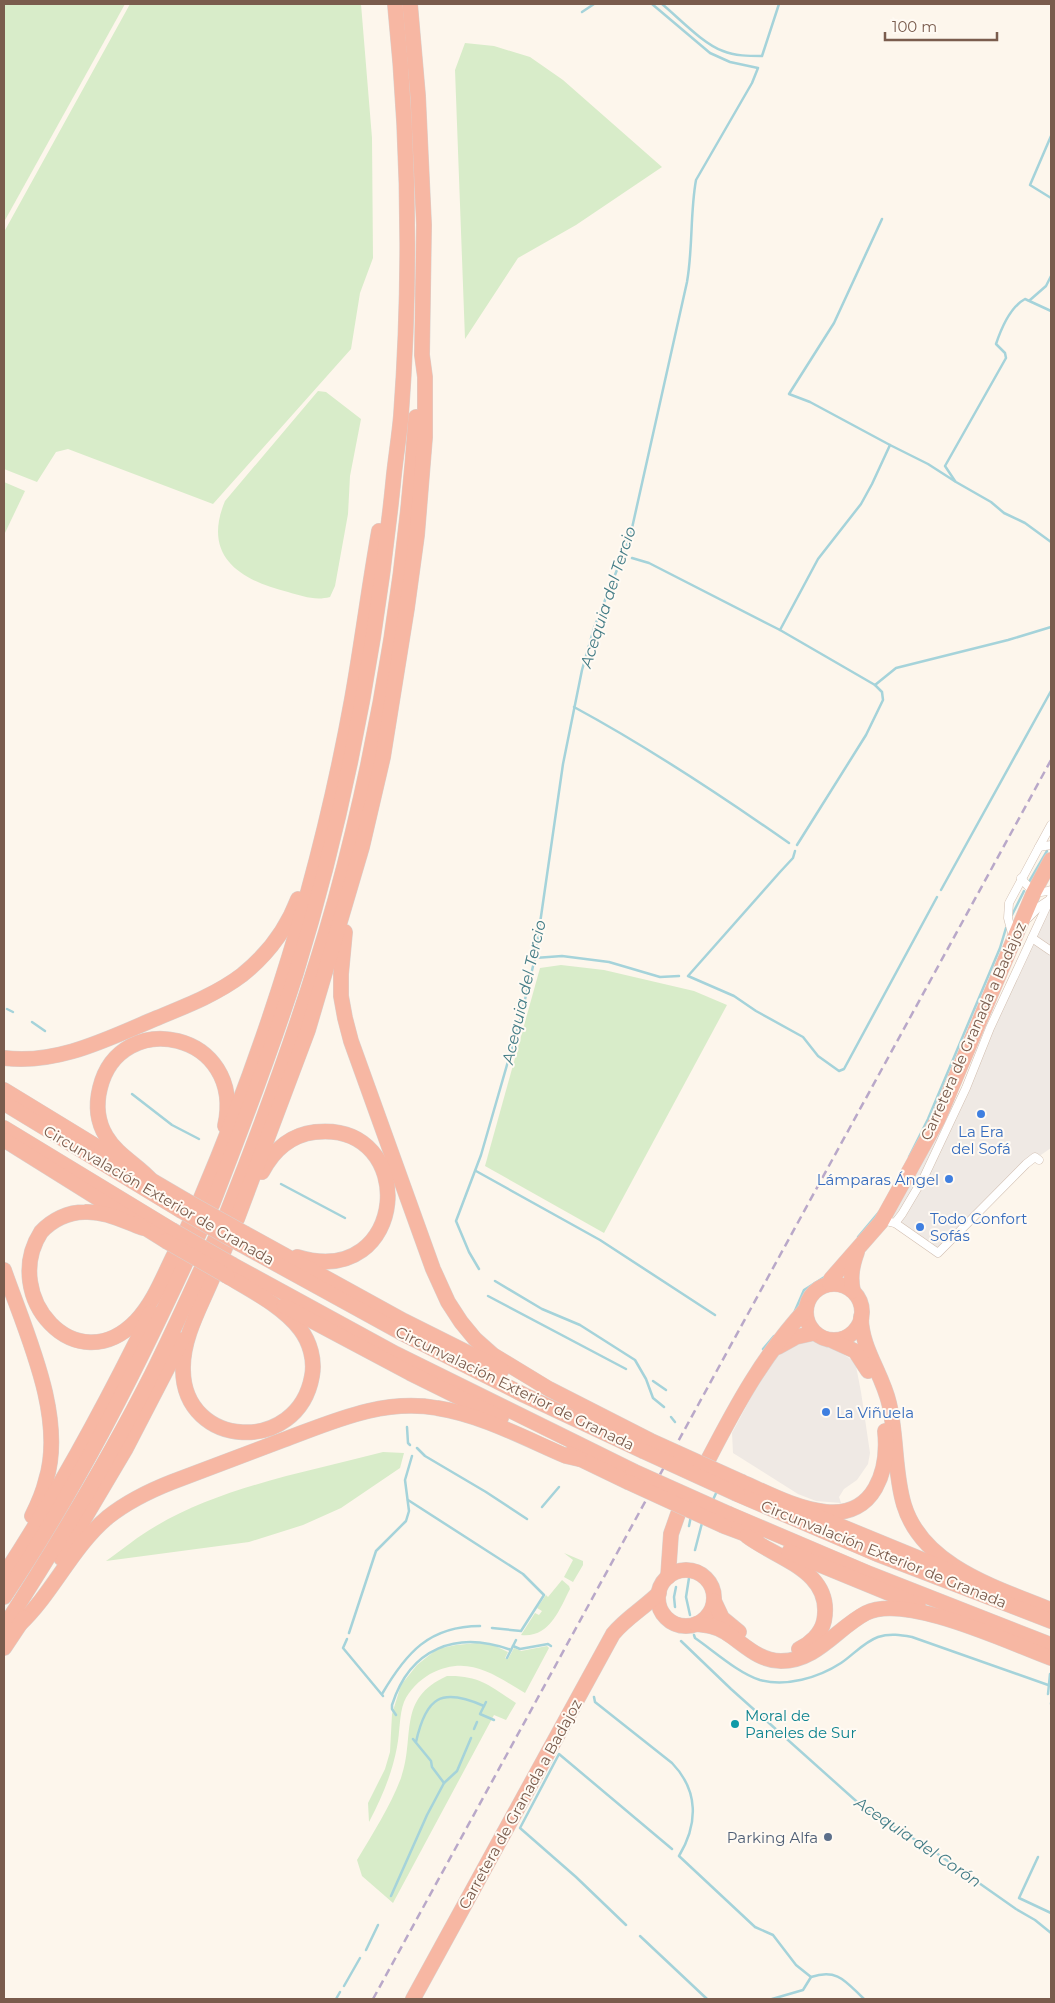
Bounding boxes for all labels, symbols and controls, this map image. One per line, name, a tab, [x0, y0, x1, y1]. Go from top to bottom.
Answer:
scale bar	[885, 10, 998, 42]
text: 100 m	[892, 17, 937, 36]
water label: Acequia del Tercio	[576, 524, 640, 671]
water label: Acequia del Tercio	[498, 918, 550, 1067]
street label: Carretera de Granada a Badajoz	[916, 919, 1030, 1143]
marker: La Era del Sofá	[975, 1108, 987, 1120]
street label: Circunvalación Exterior de Granada	[40, 1121, 278, 1269]
place label: La Era del Sofá	[951, 1122, 1011, 1158]
place label: Lámparas Ángel	[817, 1170, 939, 1189]
marker: Lámparas Ángel	[943, 1173, 955, 1185]
place label: Todo Confort Sofás	[930, 1209, 1027, 1245]
marker: Todo Confort Sofás	[914, 1221, 926, 1233]
street label: Circunvalación Exterior de Granada	[392, 1322, 638, 1454]
place label: La Viñuela	[836, 1403, 914, 1422]
marker: La Viñuela	[820, 1406, 832, 1418]
street label: Circunvalación Exterior de Granada	[758, 1496, 1010, 1612]
street label: Carretera de Granada a Badajoz	[454, 1695, 586, 1912]
place label: Moral de Paneles de Sur	[745, 1706, 856, 1742]
marker: Moral de Paneles de Sur	[729, 1718, 741, 1730]
water label: Acequia del Corón	[850, 1792, 985, 1891]
place label: Parking Alfa	[727, 1828, 818, 1847]
marker: Parking Alfa	[822, 1831, 834, 1843]

